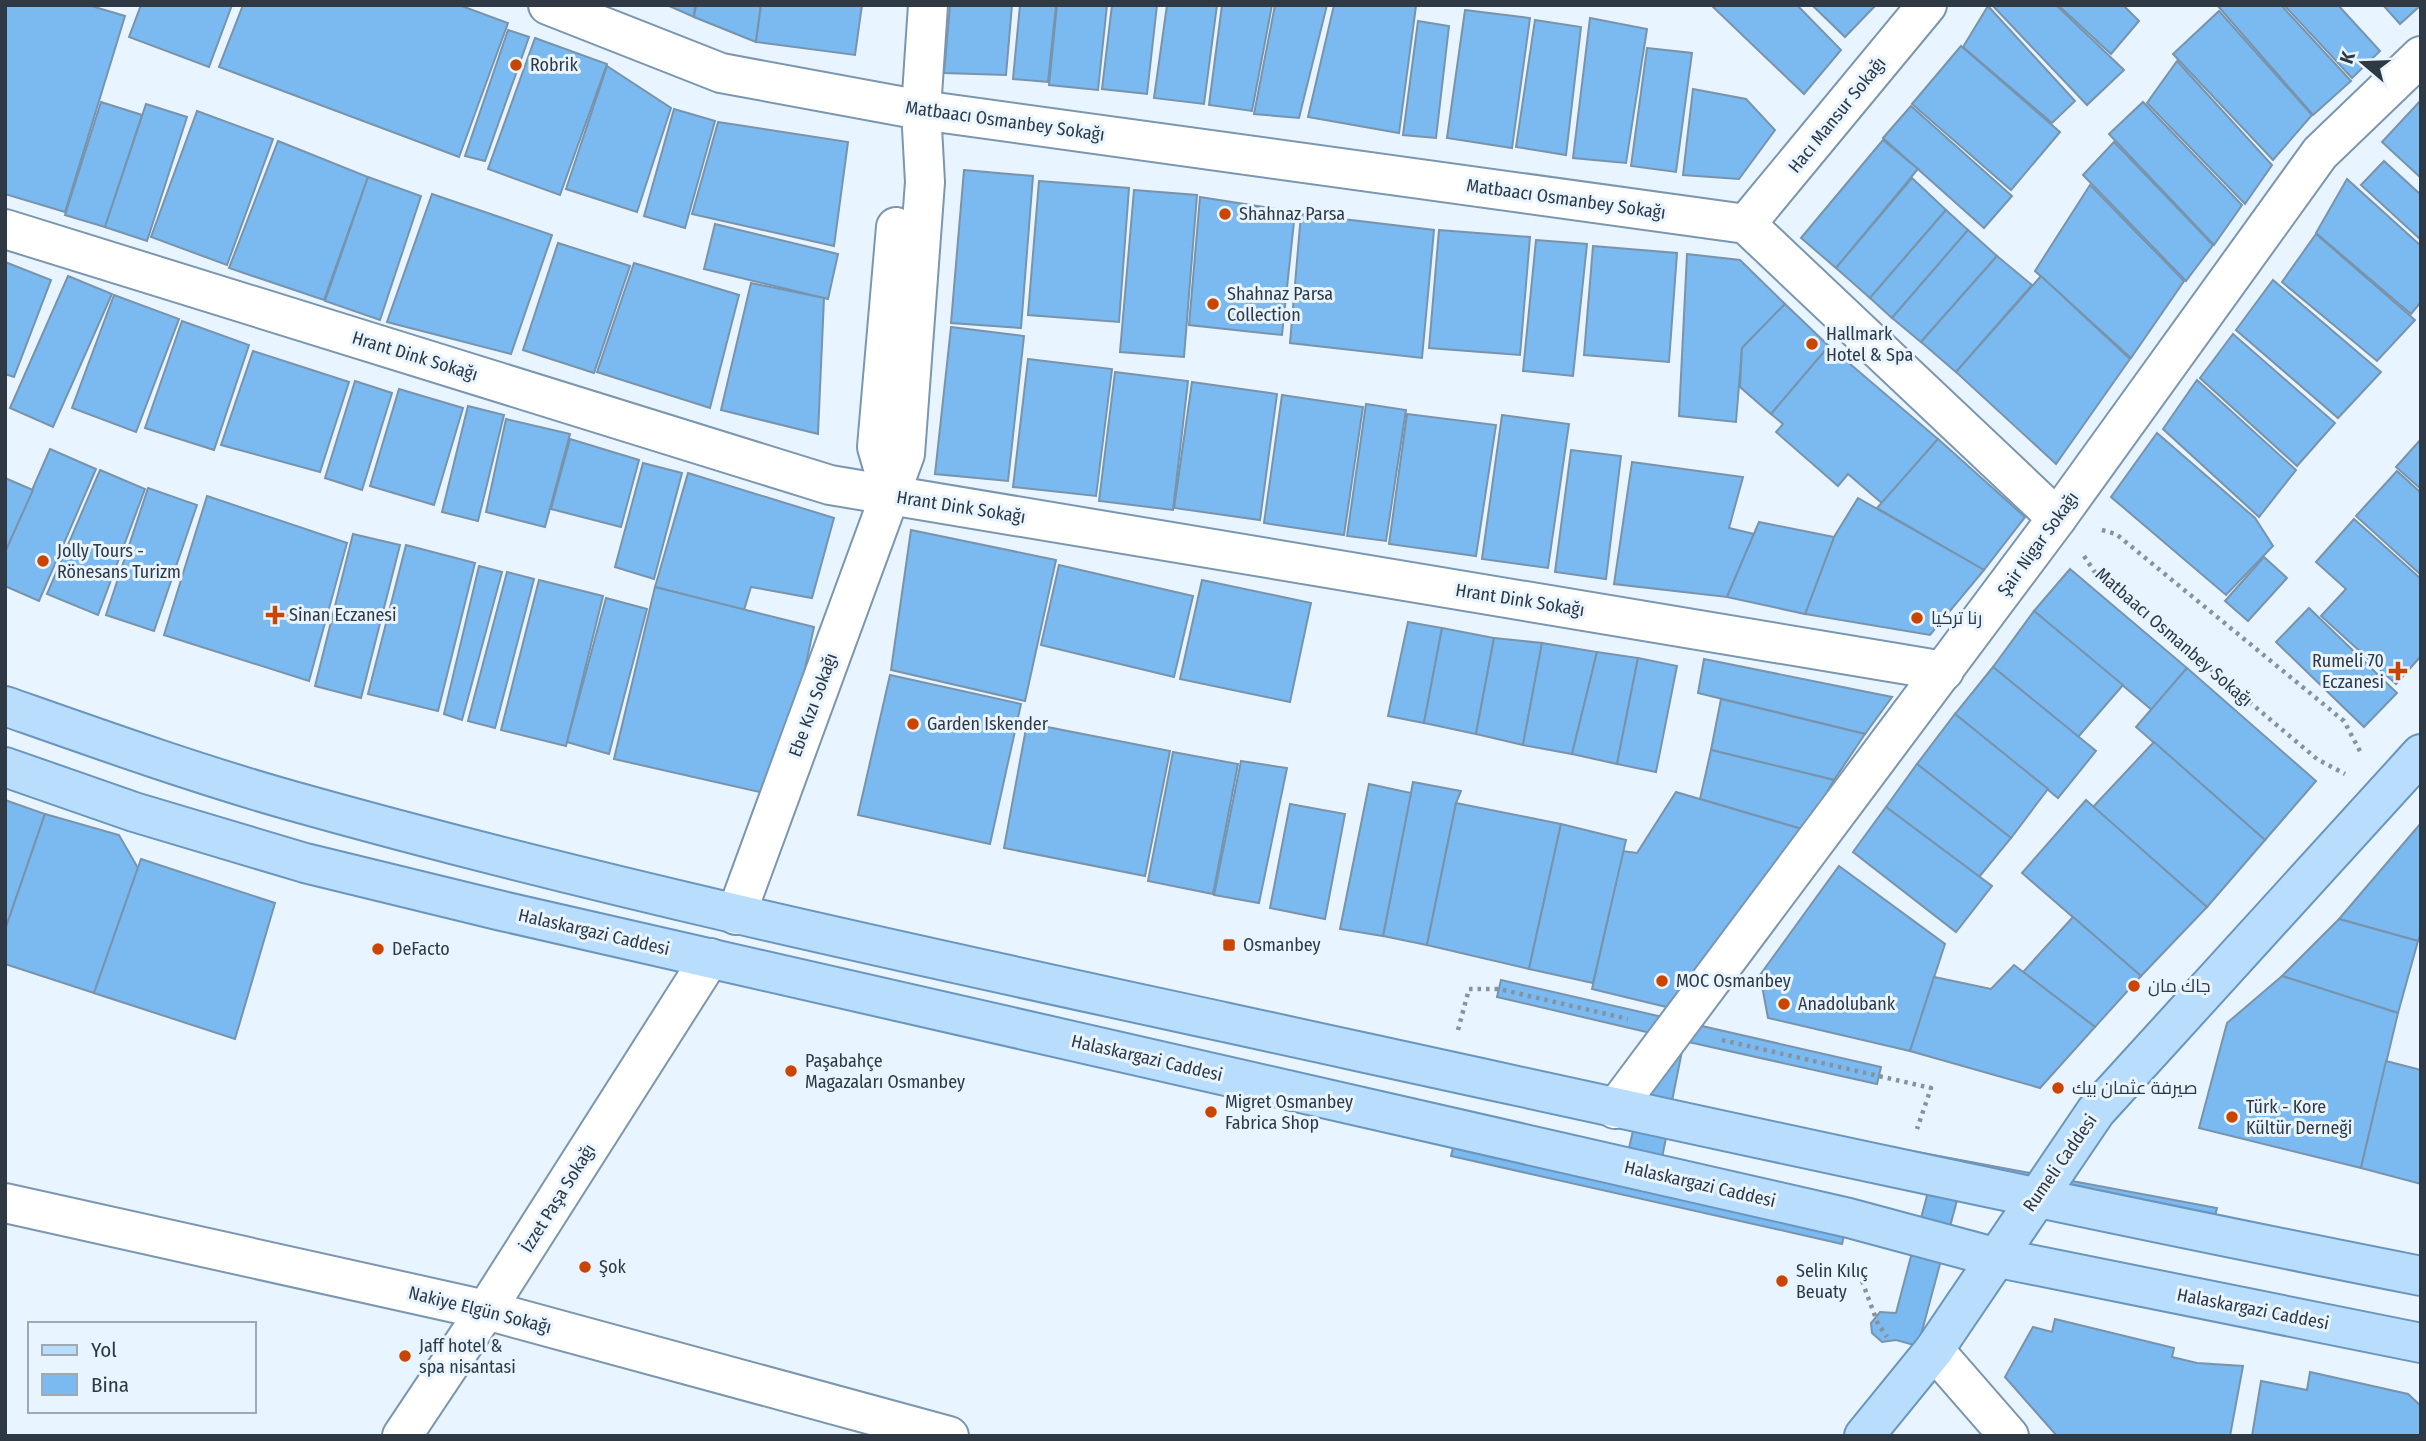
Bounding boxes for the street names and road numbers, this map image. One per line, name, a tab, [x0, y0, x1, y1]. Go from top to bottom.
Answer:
street label: Hacı Mansur Sokağı	[1783, 52, 1891, 178]
street label: Matbaacı Osmanbey Sokağı	[904, 96, 1106, 146]
street label: Matbaacı Osmanbey Sokağı	[1465, 174, 1667, 224]
street label: Hrant Dink Sokağı	[349, 326, 481, 386]
street label: Hrant Dink Sokağı	[895, 486, 1027, 528]
street label: Şair Nigar Sokağı	[1993, 487, 2083, 601]
street label: Matbaacı Osmanbey Sokağı	[2091, 563, 2257, 711]
street label: Hrant Dink Sokağı	[1454, 579, 1586, 621]
street label: Ebe Kızı Sokağı	[784, 650, 842, 760]
street label: Halaskargazi Caddesi	[516, 904, 672, 960]
street label: Halaskargazi Caddesi	[1069, 1030, 1225, 1086]
street label: Rumeli Caddesi	[2018, 1110, 2102, 1216]
street label: İzzet Paşa Sokağı	[516, 1140, 600, 1256]
street label: Halaskargazi Caddesi	[1622, 1156, 1778, 1212]
street label: Nakiye Elgün Sokağı	[406, 1282, 554, 1338]
street label: Halaskargazi Caddesi	[2175, 1283, 2331, 1335]

